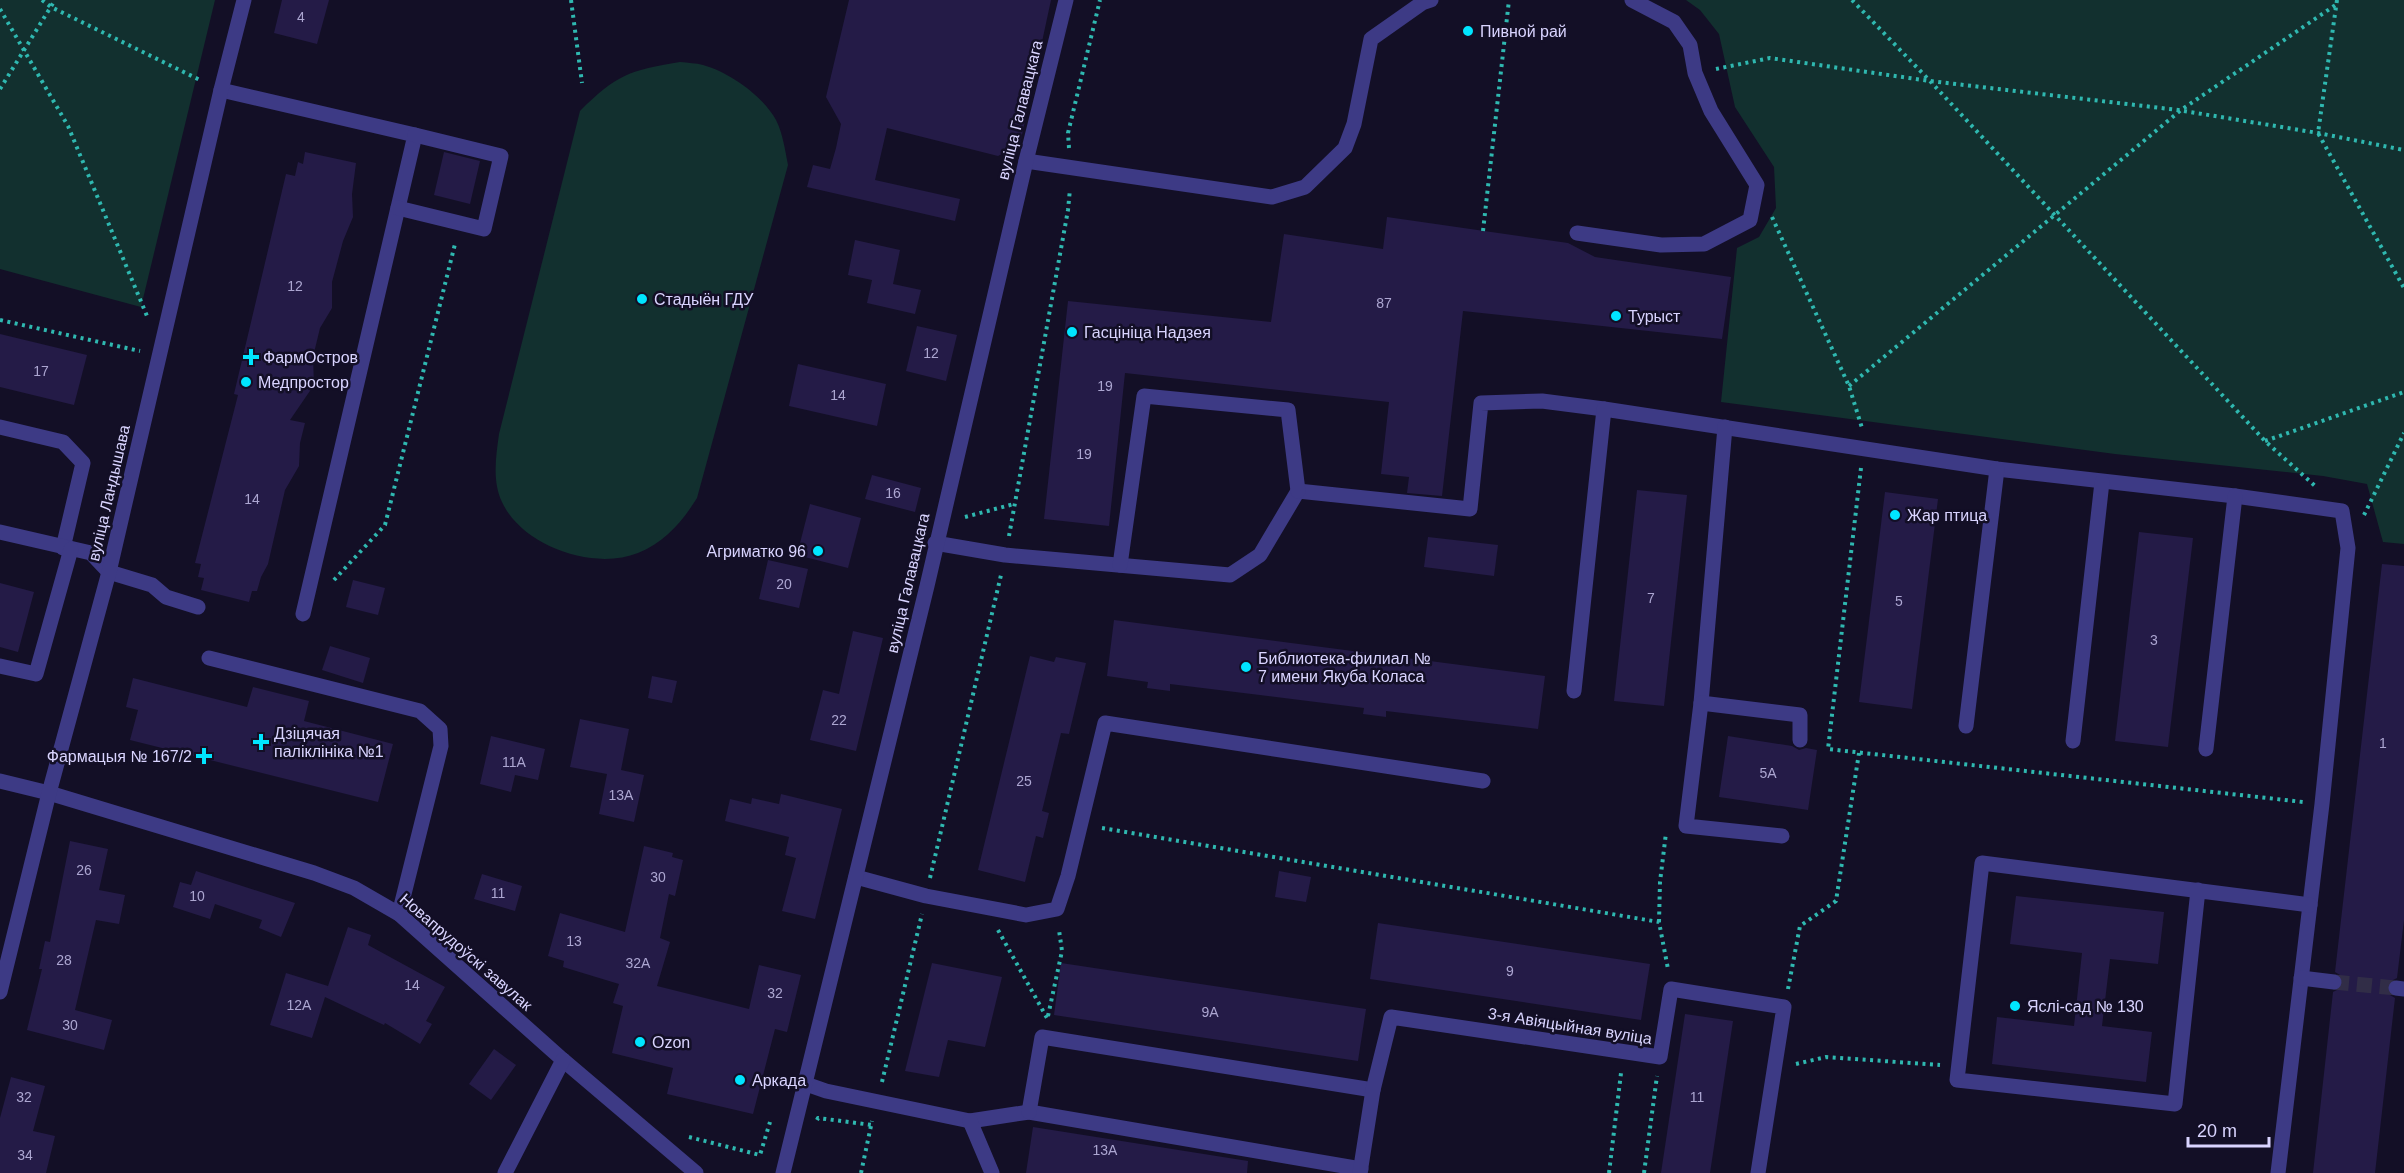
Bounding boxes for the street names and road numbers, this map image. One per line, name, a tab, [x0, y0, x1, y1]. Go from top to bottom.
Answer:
street label: вуліца Галавацкага	[994, 38, 1046, 181]
street label: вуліца Ландышава	[85, 423, 133, 563]
street label: вуліца Галавацкага	[884, 511, 932, 655]
street label: Новапрудоўскі завулак	[397, 890, 536, 1015]
street label: 3-я Авіяцыйная вуліца	[1487, 1005, 1653, 1047]

